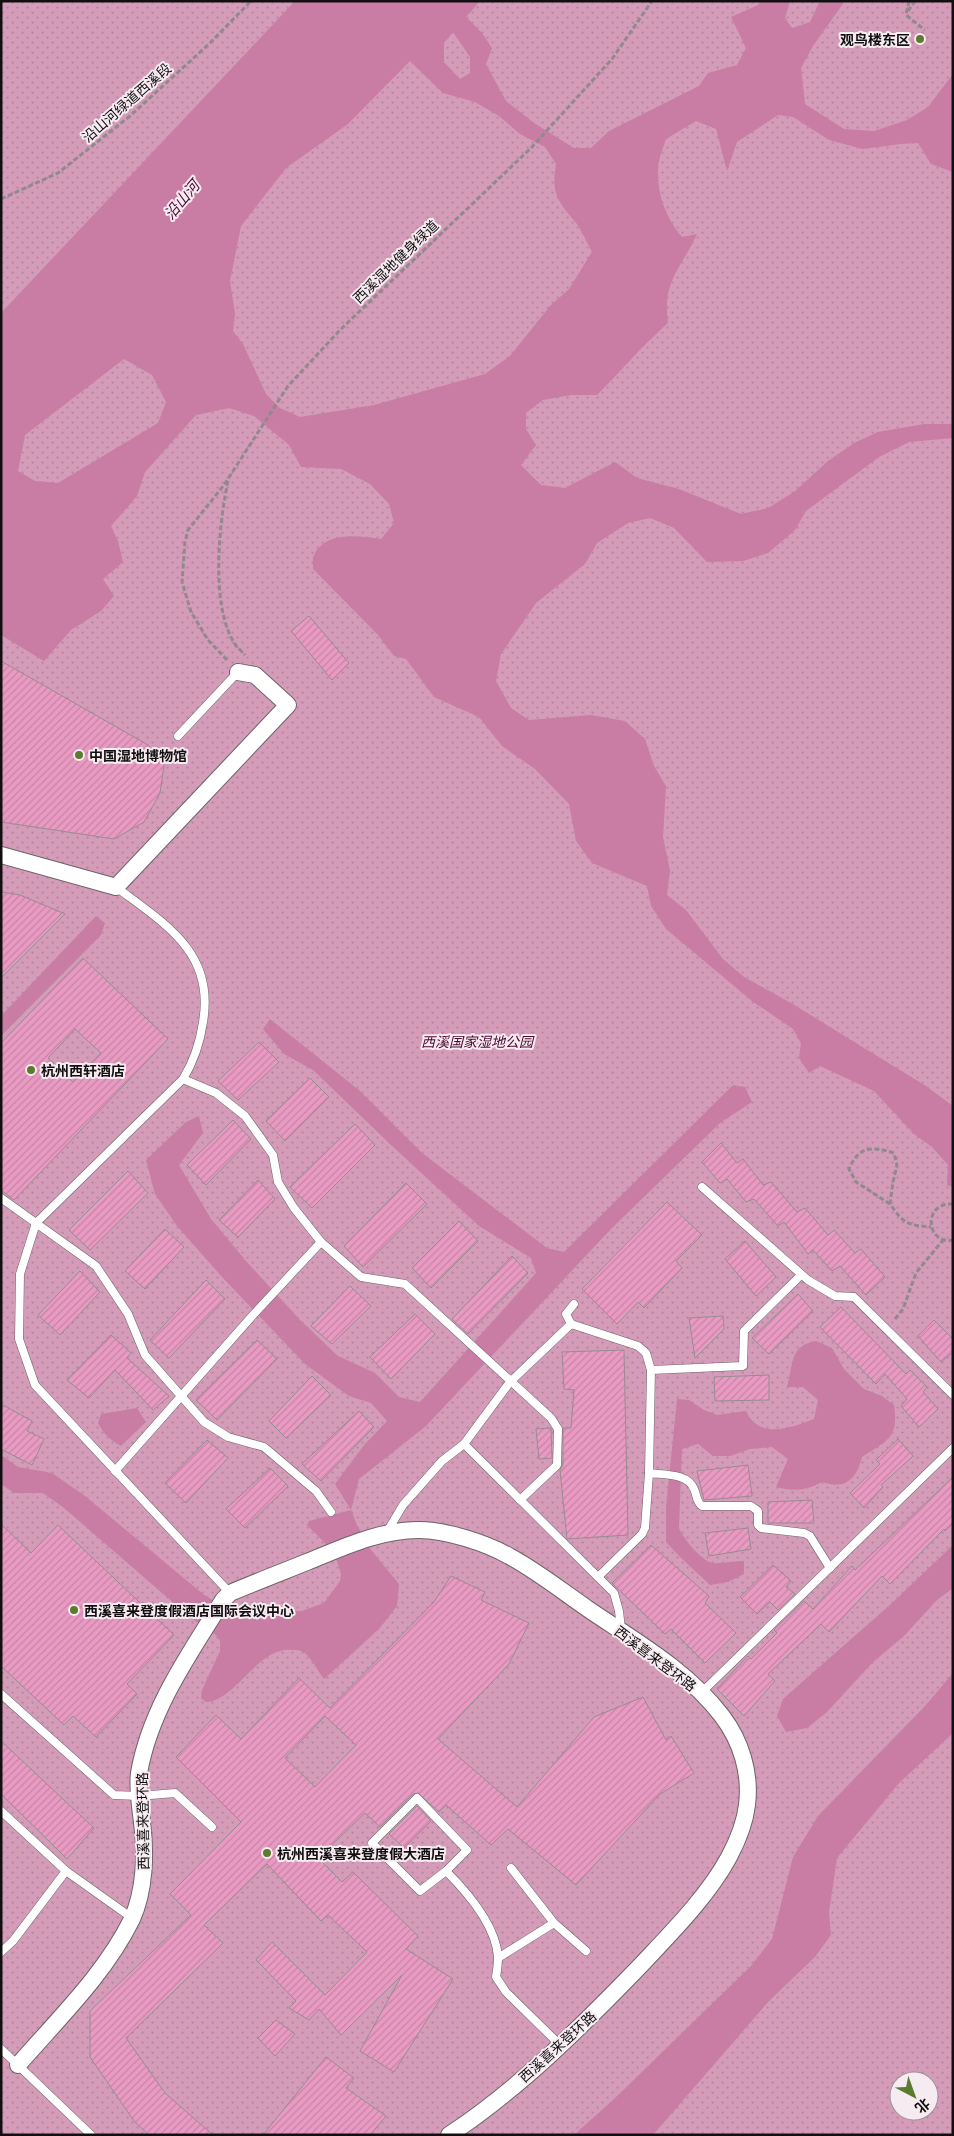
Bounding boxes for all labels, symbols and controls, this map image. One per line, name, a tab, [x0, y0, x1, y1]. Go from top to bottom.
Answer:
place label: 观鸟楼东区	[840, 29, 910, 49]
marker: 观鸟楼东区	[914, 33, 926, 45]
street label: 沿山河绿道西溪段	[77, 58, 175, 146]
water label: 沿山河	[158, 172, 206, 224]
street label: 西溪湿地健身绿道	[348, 215, 442, 307]
place label: 中国湿地博物馆	[89, 745, 187, 765]
marker: 中国湿地博物馆	[73, 749, 85, 761]
park label: 西溪国家湿地公园	[421, 1031, 535, 1051]
place label: 杭州西轩酒店	[41, 1060, 125, 1080]
marker: 杭州西轩酒店	[25, 1064, 37, 1076]
place label: 西溪喜来登度假酒店国际会议中心	[84, 1600, 294, 1620]
marker: 西溪喜来登度假酒店国际会议中心	[68, 1604, 80, 1616]
street label: 西溪喜来登环路	[611, 1621, 701, 1695]
street label: 西溪喜来登环路	[131, 1772, 153, 1870]
place label: 杭州西溪喜来登度假大酒店	[277, 1843, 445, 1863]
marker: 杭州西溪喜来登度假大酒店	[261, 1847, 273, 1859]
street label: 西溪喜来登环路	[514, 2006, 600, 2086]
north arrow	[889, 2071, 939, 2121]
text: 北	[911, 2094, 935, 2119]

